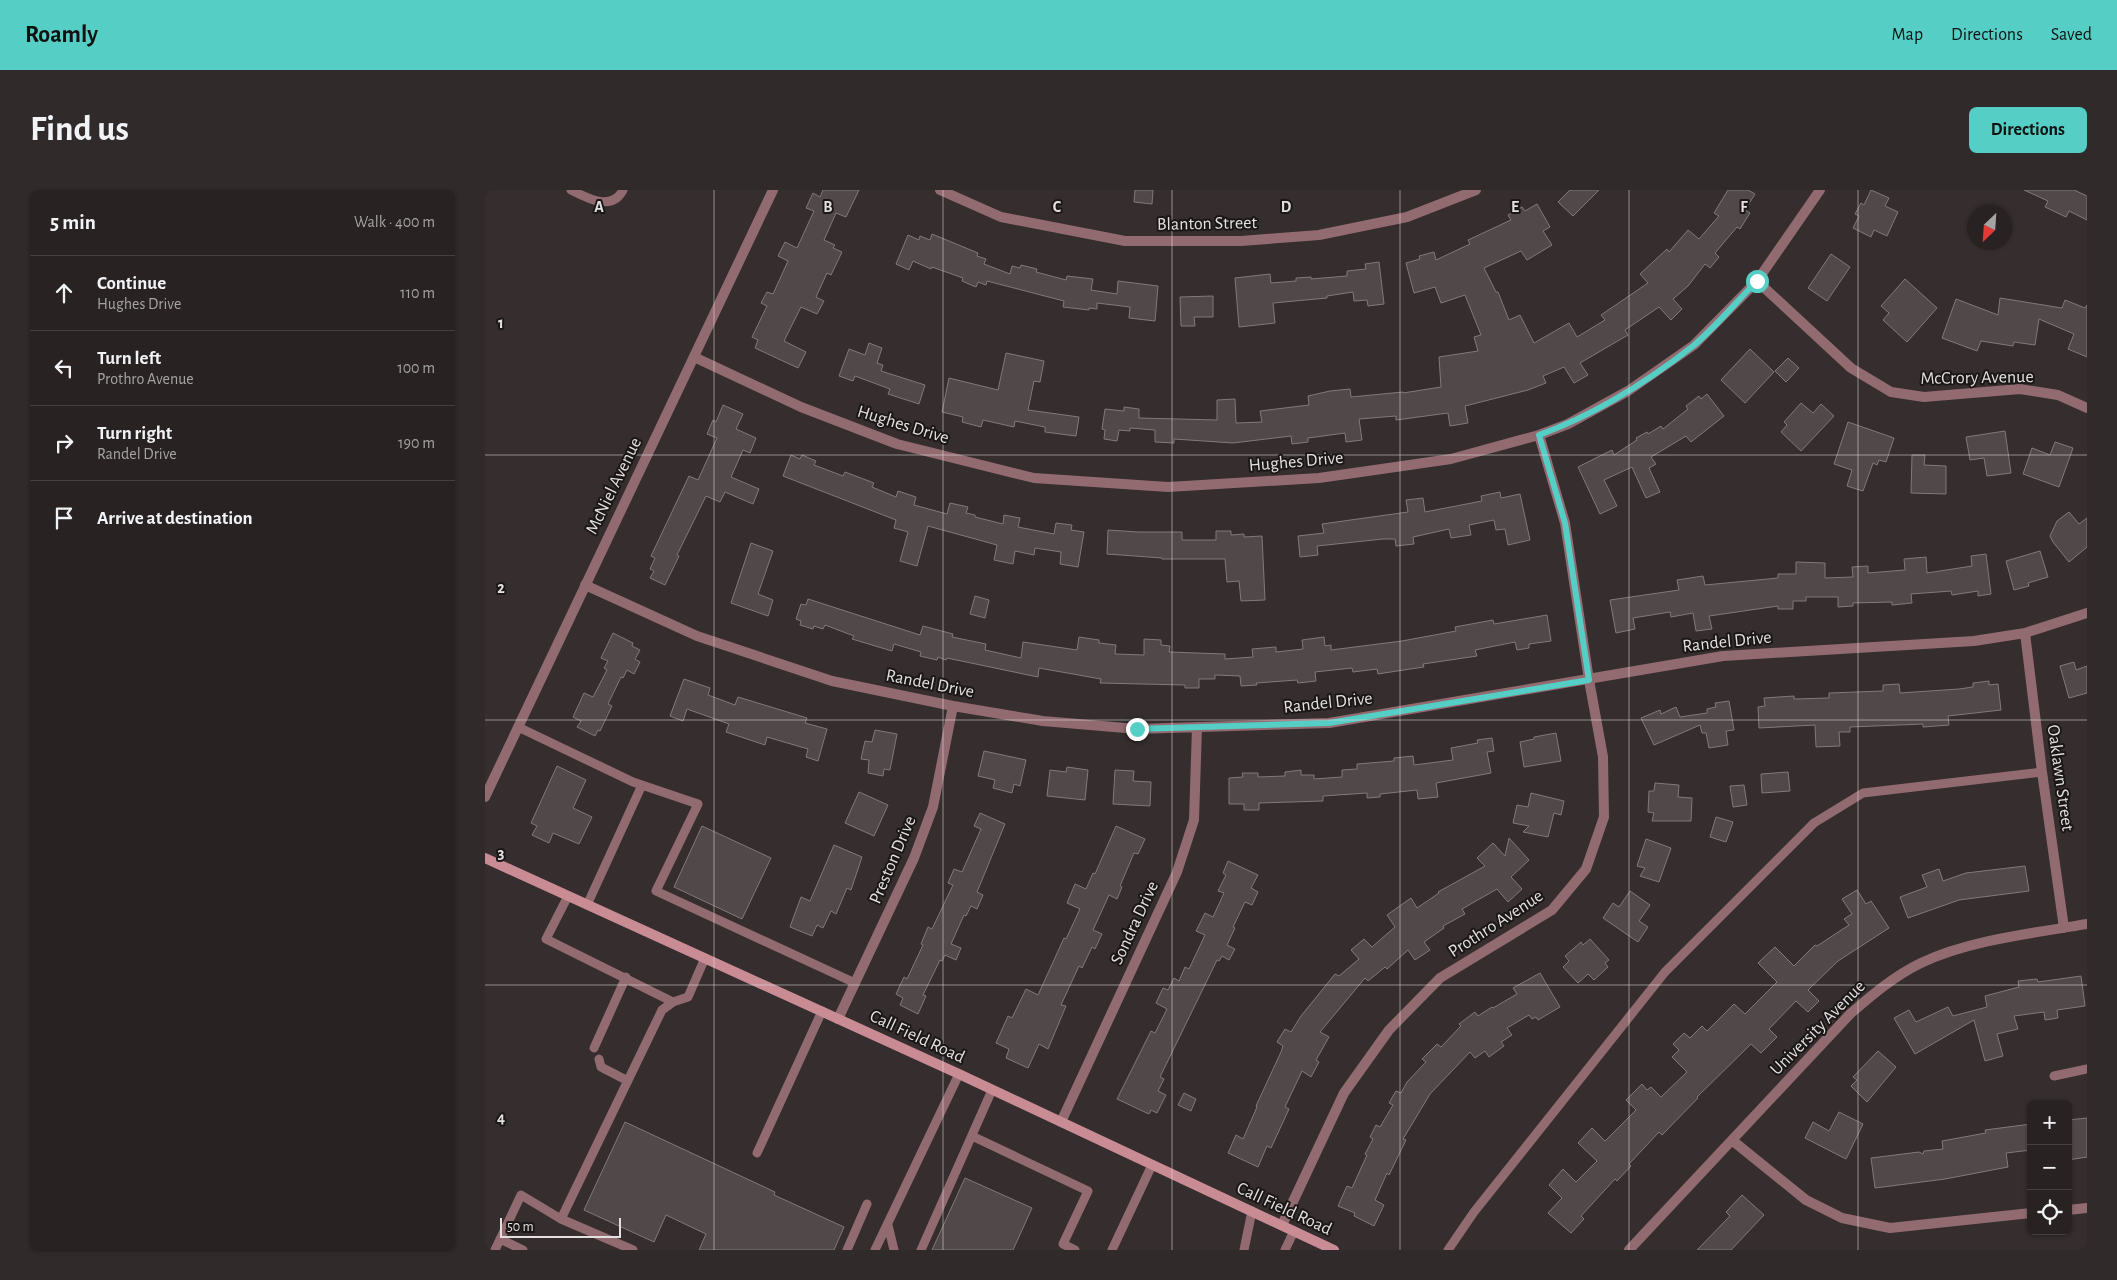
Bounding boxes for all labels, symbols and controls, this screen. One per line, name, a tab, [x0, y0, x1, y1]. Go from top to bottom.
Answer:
text: Roamly	[25, 23, 98, 47]
text: Map	[1892, 26, 1923, 44]
text: Directions	[1951, 26, 2023, 44]
text: Saved	[2051, 26, 2092, 44]
button: Directions	[1969, 107, 2087, 153]
text: Find us	[30, 112, 129, 147]
text: A	[594, 199, 604, 215]
text: B	[823, 199, 833, 215]
text: C	[1053, 199, 1062, 215]
text: D	[1281, 199, 1292, 215]
text: E	[1511, 199, 1519, 215]
text: F	[1740, 199, 1748, 215]
north arrow	[1967, 205, 2012, 250]
text: 5 min	[50, 212, 96, 233]
text: Walk · 400 m	[354, 214, 435, 230]
street label: Blanton Street	[1157, 214, 1258, 234]
route start	[1746, 270, 1769, 293]
text: Continue	[97, 274, 166, 293]
icon: ahead	[50, 279, 78, 307]
text: 110 m	[400, 285, 435, 301]
text: Hughes Drive	[97, 296, 181, 312]
text: 1	[498, 315, 504, 331]
text: Turn left	[97, 349, 161, 368]
icon: left	[50, 354, 78, 382]
text: 100 m	[397, 360, 435, 376]
street label: McCrory Avenue	[1920, 368, 2034, 388]
text: Prothro Avenue	[97, 371, 194, 387]
street label: Hughes Drive	[855, 403, 951, 447]
text: Turn right	[97, 424, 172, 443]
icon: right	[50, 429, 78, 457]
text: 190 m	[398, 435, 435, 451]
street label: McNiel Avenue	[583, 435, 645, 537]
text: Randel Drive	[97, 446, 177, 462]
street label: Hughes Drive	[1248, 449, 1344, 475]
icon: arrive	[50, 504, 78, 532]
text: Arrive at destination	[97, 509, 253, 528]
text: 2	[497, 580, 505, 596]
street label: Randel Drive	[1682, 628, 1772, 656]
street label: Randel Drive	[884, 667, 976, 701]
street label: Randel Drive	[1283, 689, 1373, 717]
route end	[1126, 718, 1149, 741]
street label: Oaklawn Street	[2044, 724, 2076, 833]
street label: Preston Drive	[866, 813, 920, 907]
text: 3	[498, 845, 505, 861]
street label: Sondra Drive	[1108, 879, 1162, 967]
street label: Prothro Avenue	[1445, 887, 1547, 961]
street label: University Avenue	[1767, 977, 1869, 1079]
street label: Call Field Road	[867, 1007, 967, 1067]
map controls	[2027, 1100, 2072, 1235]
button: +	[2027, 1100, 2072, 1145]
text: 4	[497, 1110, 505, 1126]
button: −	[2027, 1145, 2072, 1190]
street label: Call Field Road	[1234, 1179, 1334, 1239]
button: locate	[2027, 1190, 2072, 1235]
scale bar	[500, 1215, 621, 1238]
text: 50 m	[507, 1220, 534, 1234]

